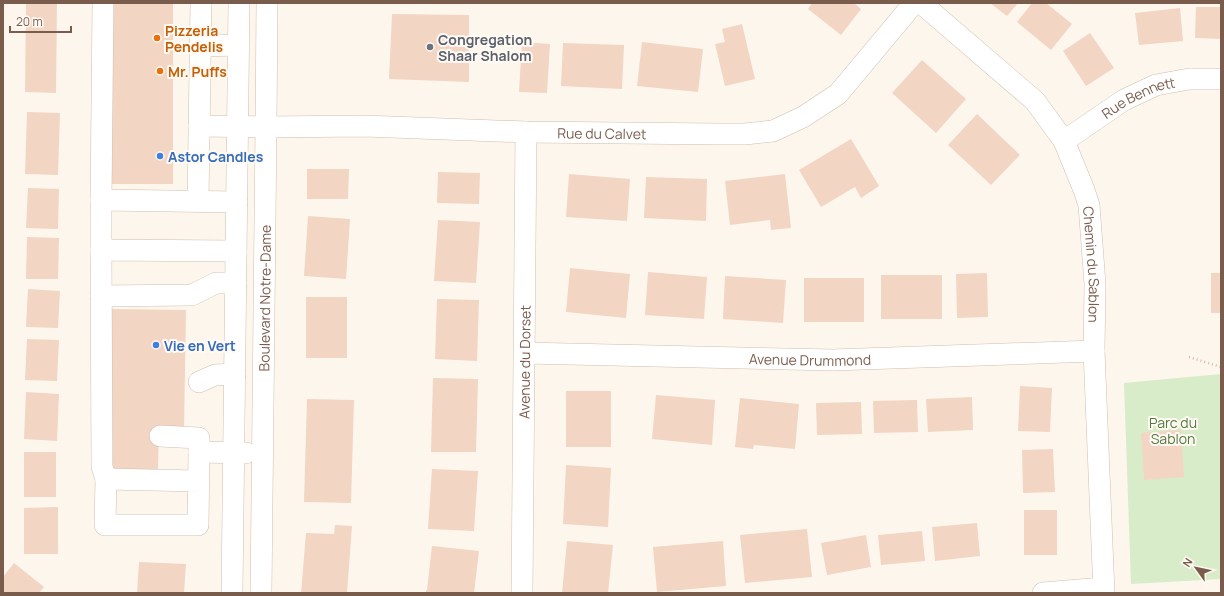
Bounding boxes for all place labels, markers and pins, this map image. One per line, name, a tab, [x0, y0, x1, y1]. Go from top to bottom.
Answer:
place label: Pizzeria Pendelis	[165, 21, 224, 56]
place label: Congregation Shaar Shalom	[438, 30, 532, 65]
marker: Pizzeria Pendelis	[152, 33, 162, 43]
marker: Congregation Shaar Shalom	[425, 42, 435, 52]
place label: Mr. Puffs	[168, 62, 227, 81]
marker: Mr. Puffs	[155, 66, 165, 76]
place label: Astor Candles	[168, 147, 264, 166]
marker: Astor Candles	[155, 151, 165, 161]
place label: Vie en Vert	[164, 336, 236, 355]
marker: Vie en Vert	[151, 340, 161, 350]

